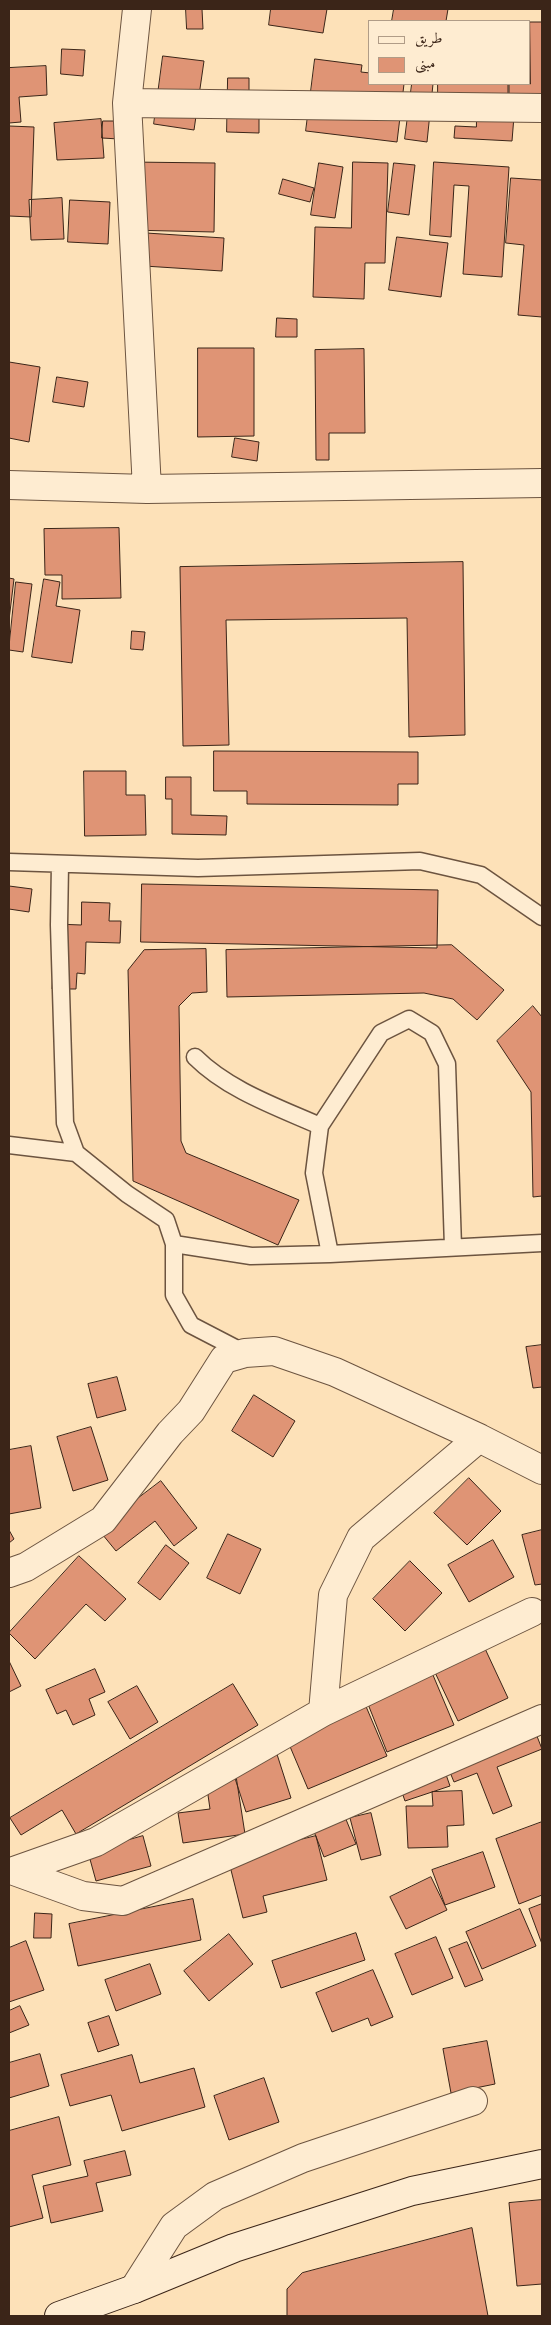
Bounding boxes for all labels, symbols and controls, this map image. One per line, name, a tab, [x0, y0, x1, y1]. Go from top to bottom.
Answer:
legend	[368, 20, 531, 85]
text: طريق	[415, 29, 442, 50]
text: مبنى	[415, 54, 435, 75]

